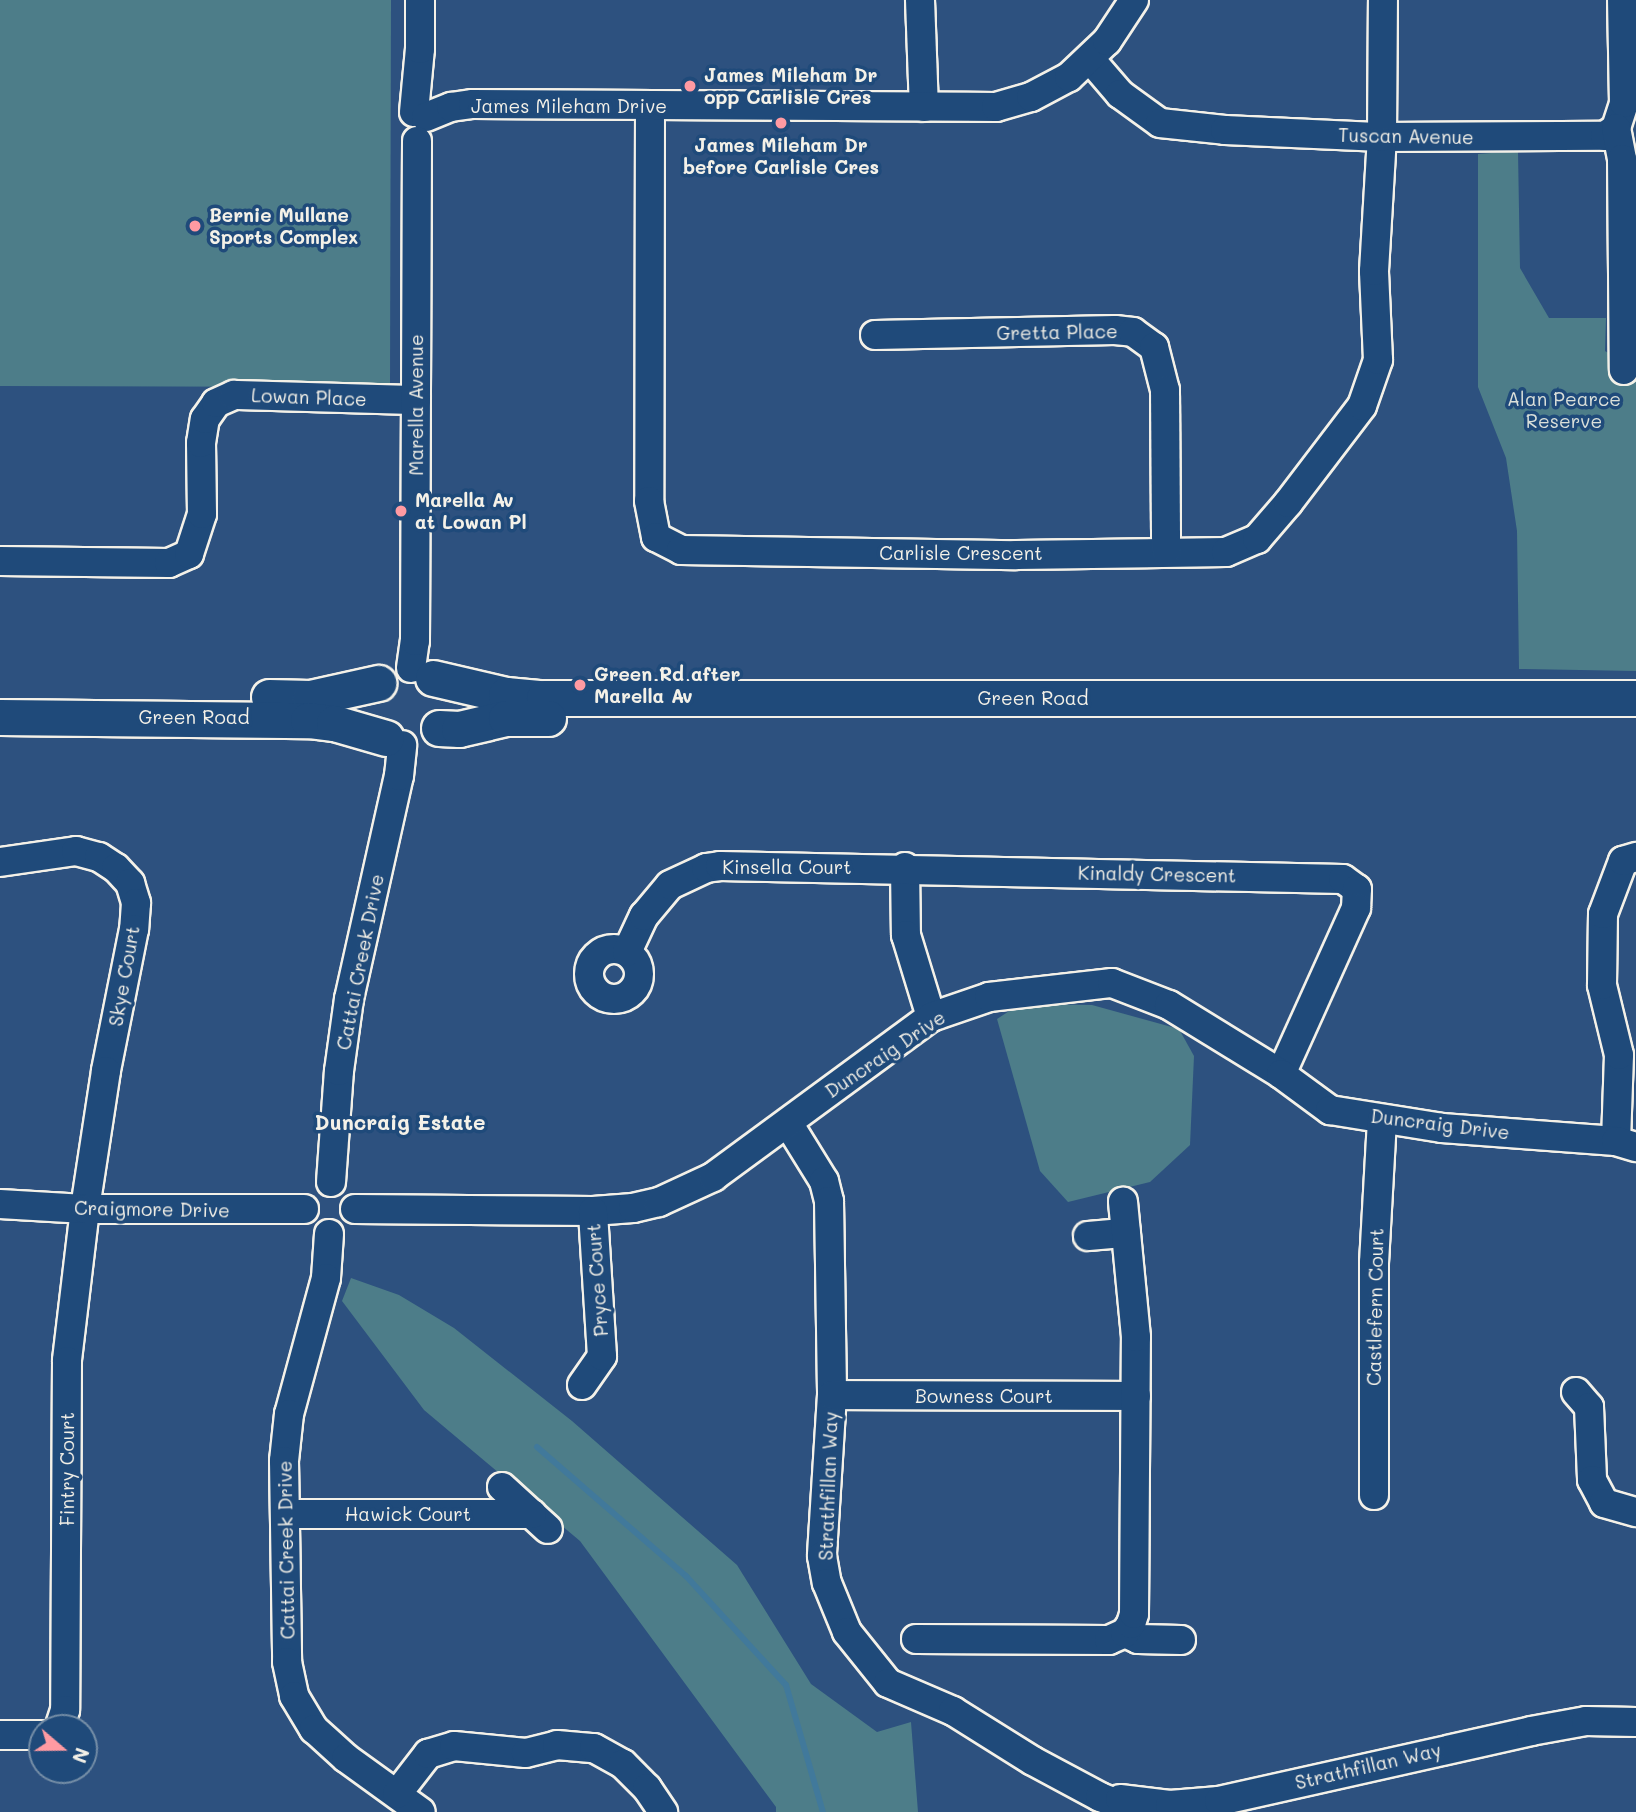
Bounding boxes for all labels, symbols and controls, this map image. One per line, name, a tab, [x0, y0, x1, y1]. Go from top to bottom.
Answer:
place label: James Mileham Dr opp Carlisle Cres	[704, 64, 877, 108]
marker: James Mileham Dr opp Carlisle Cres	[682, 78, 698, 94]
street label: James Mileham Drive	[471, 95, 667, 117]
marker: James Mileham Dr before Carlisle Cres	[773, 115, 789, 131]
street label: Tuscan Avenue	[1338, 123, 1474, 149]
place label: James Mileham Dr before Carlisle Cres	[683, 134, 879, 178]
place label: Bernie Mullane Sports Complex	[209, 204, 358, 248]
marker: Bernie Mullane Sports Complex	[187, 218, 203, 234]
street label: Gretta Place	[996, 320, 1118, 344]
street label: Marella Avenue	[405, 334, 427, 476]
street label: Lowan Place	[251, 384, 367, 410]
park label: Alan Pearce Reserve	[1507, 388, 1621, 432]
place label: Marella Av at Lowan Pl	[415, 489, 527, 533]
marker: Marella Av at Lowan Pl	[393, 503, 409, 519]
street label: Carlisle Crescent	[879, 542, 1043, 564]
place label: Green Rd after Marella Av	[594, 663, 740, 707]
marker: Green Rd after Marella Av	[572, 677, 588, 693]
street label: Green Road	[977, 687, 1089, 709]
street label: Green Road	[138, 706, 250, 728]
street label: Kinsella Court	[722, 856, 852, 878]
street label: Kinaldy Crescent	[1078, 861, 1236, 887]
street label: Cattai Creek Drive	[332, 872, 388, 1052]
street label: Skye Court	[104, 924, 144, 1028]
street label: Duncraig Drive	[821, 1006, 949, 1102]
street label: Duncraig Drive	[1369, 1104, 1511, 1144]
district label: Duncraig Estate	[315, 1109, 485, 1135]
street label: Craigmore Drive	[74, 1196, 230, 1222]
street label: Pryce Court	[582, 1223, 612, 1337]
street label: Castlefern Court	[1362, 1228, 1388, 1386]
street label: Bowness Court	[915, 1385, 1053, 1407]
street label: Strathfillan Way	[814, 1411, 842, 1561]
street label: Fintry Court	[56, 1412, 78, 1526]
street label: Cattai Creek Drive	[273, 1460, 299, 1640]
street label: Hawick Court	[345, 1503, 471, 1525]
north arrow	[28, 1714, 98, 1784]
street label: Strathfillan Way	[1293, 1738, 1443, 1794]
text: N	[67, 1745, 96, 1767]

